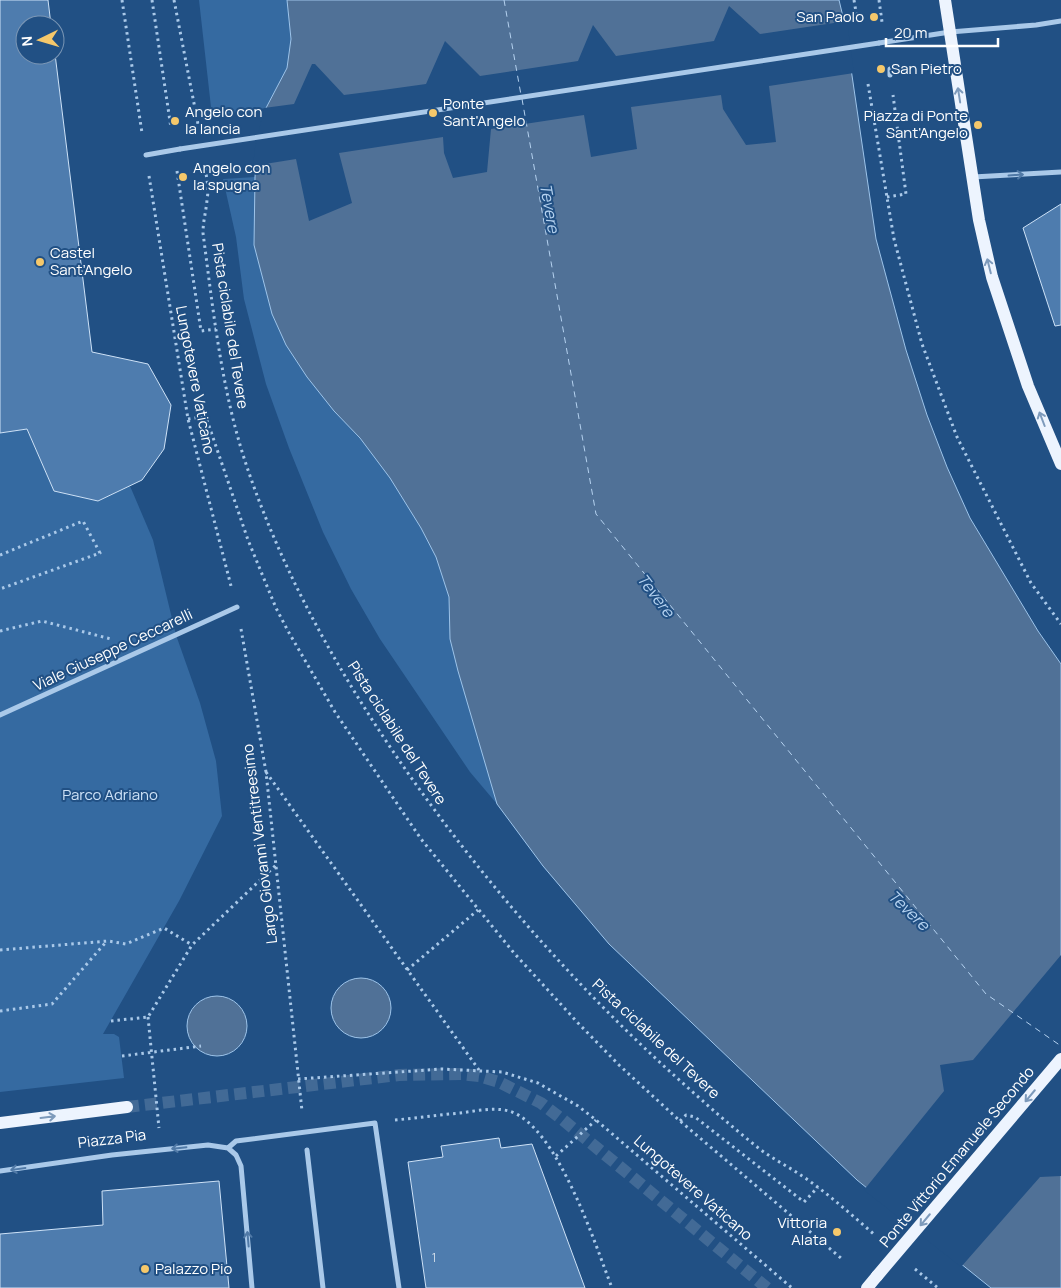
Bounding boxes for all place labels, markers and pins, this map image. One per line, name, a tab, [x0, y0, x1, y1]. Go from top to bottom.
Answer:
place label: San Paolo	[796, 6, 864, 27]
marker: San Paolo	[868, 11, 880, 23]
place label: San Pietro	[891, 58, 962, 79]
marker: San Pietro	[875, 63, 887, 75]
place label: Ponte Sant'Angelo	[443, 93, 525, 131]
place label: Angelo con la lancia	[185, 101, 262, 139]
place label: Piazza di Ponte Sant'Angelo	[864, 105, 968, 143]
marker: Ponte Sant'Angelo	[427, 107, 439, 119]
marker: Angelo con la lancia	[169, 115, 181, 127]
marker: Piazza di Ponte Sant'Angelo	[972, 119, 984, 131]
place label: Angelo con la spugna	[193, 157, 270, 195]
marker: Angelo con la spugna	[177, 171, 189, 183]
place label: Castel Sant’Angelo	[50, 242, 133, 280]
marker: Castel Sant’Angelo	[34, 256, 46, 268]
place label: Vittoria Alata	[778, 1212, 827, 1250]
marker: Vittoria Alata	[831, 1226, 843, 1238]
place label: Palazzo Pio	[155, 1258, 233, 1279]
marker: Palazzo Pio	[139, 1263, 151, 1275]

